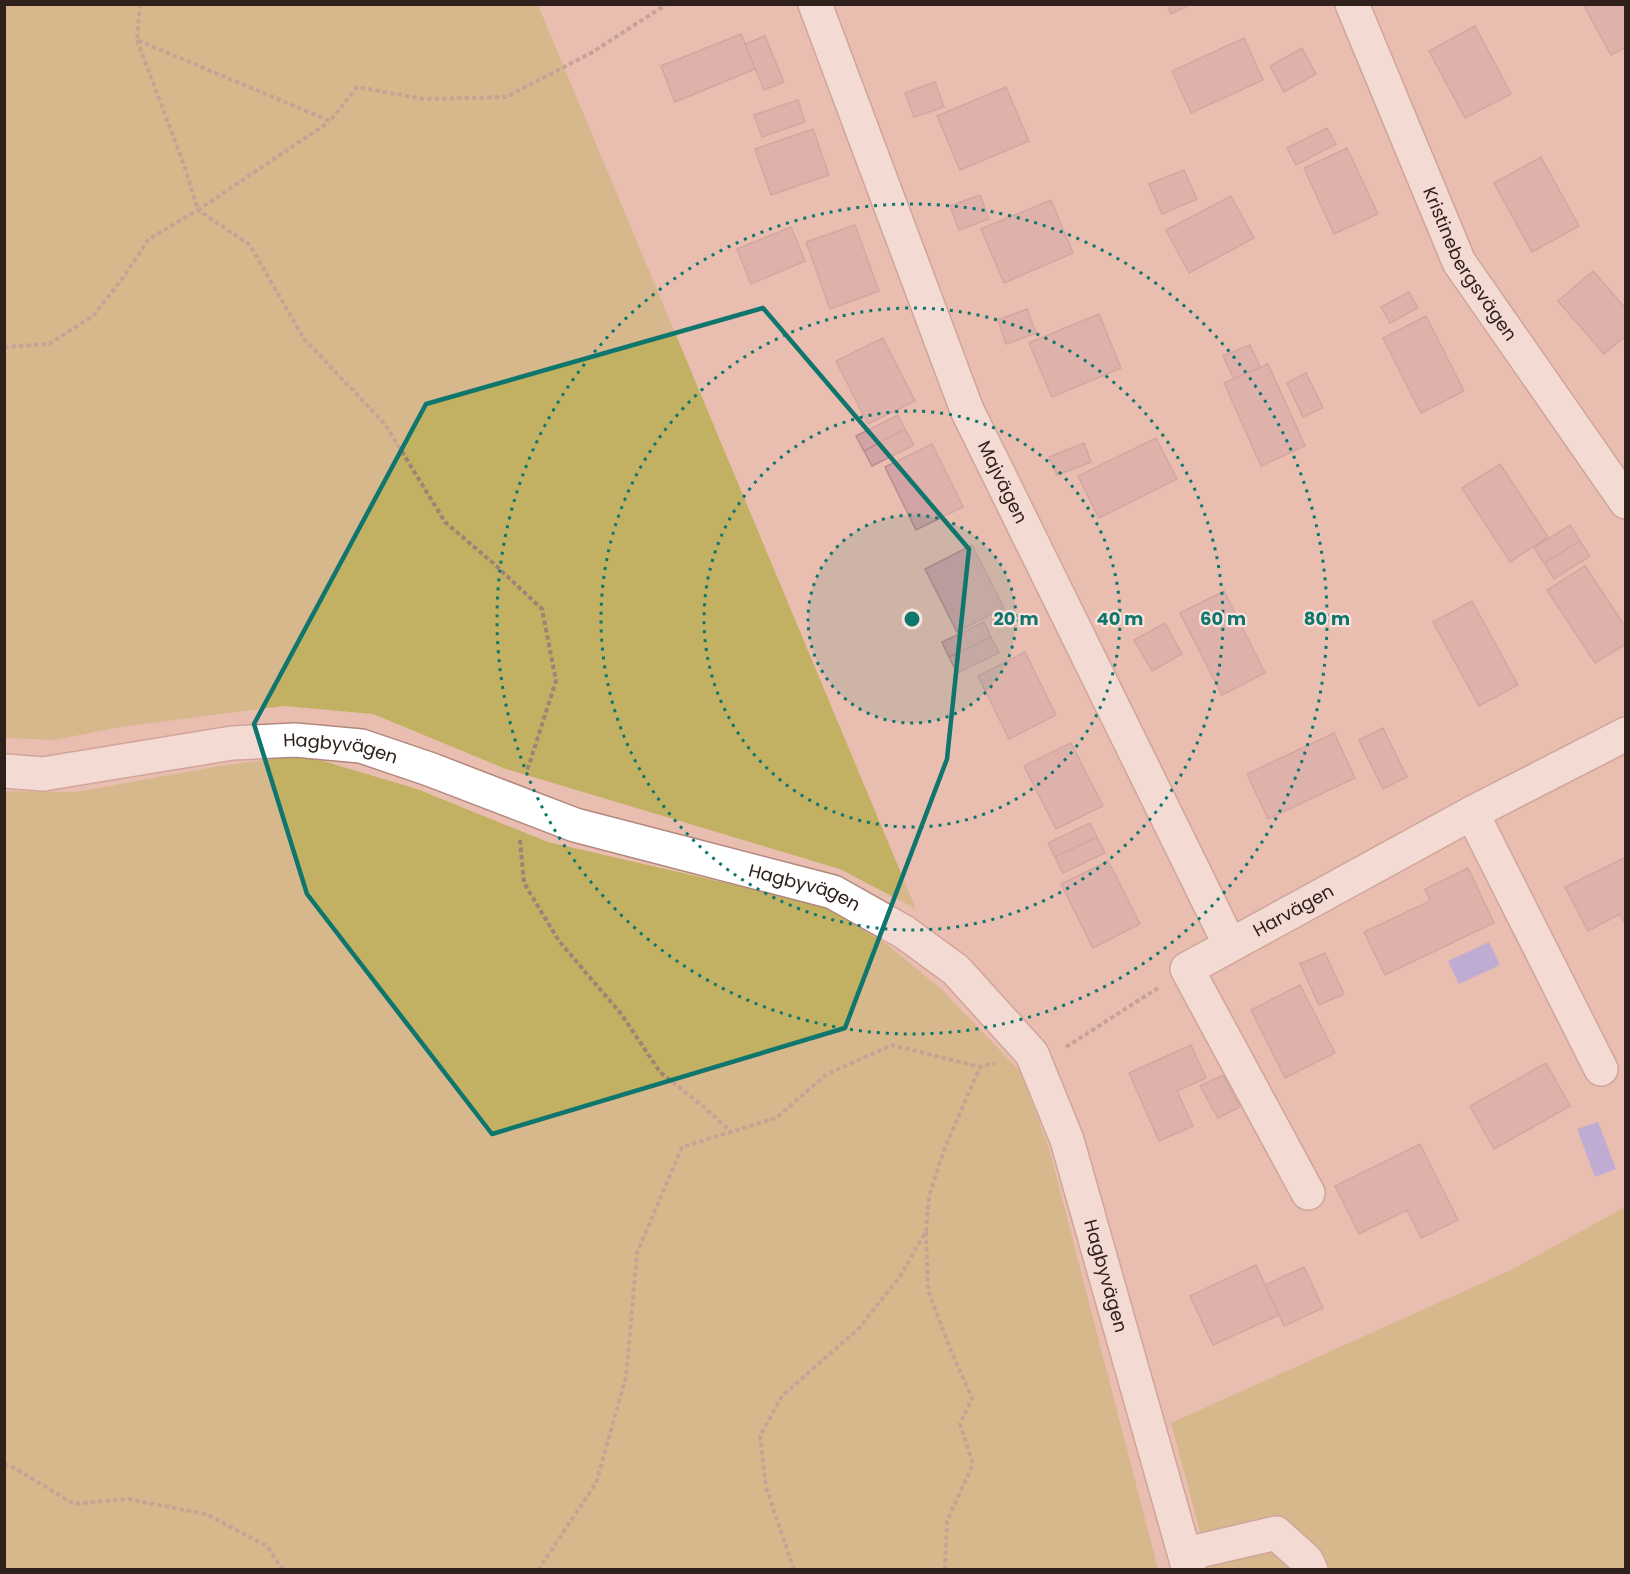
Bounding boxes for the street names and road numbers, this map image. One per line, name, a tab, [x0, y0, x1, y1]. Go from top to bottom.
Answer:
street label: Kristinebergsvägen	[1417, 183, 1523, 346]
street label: Majvägen	[972, 436, 1034, 528]
street label: Hagbyvägen	[283, 727, 401, 770]
street label: Hagbyvägen	[746, 858, 865, 917]
street label: Harvägen	[1248, 878, 1338, 942]
street label: Hagbyvägen	[1078, 1216, 1134, 1335]

